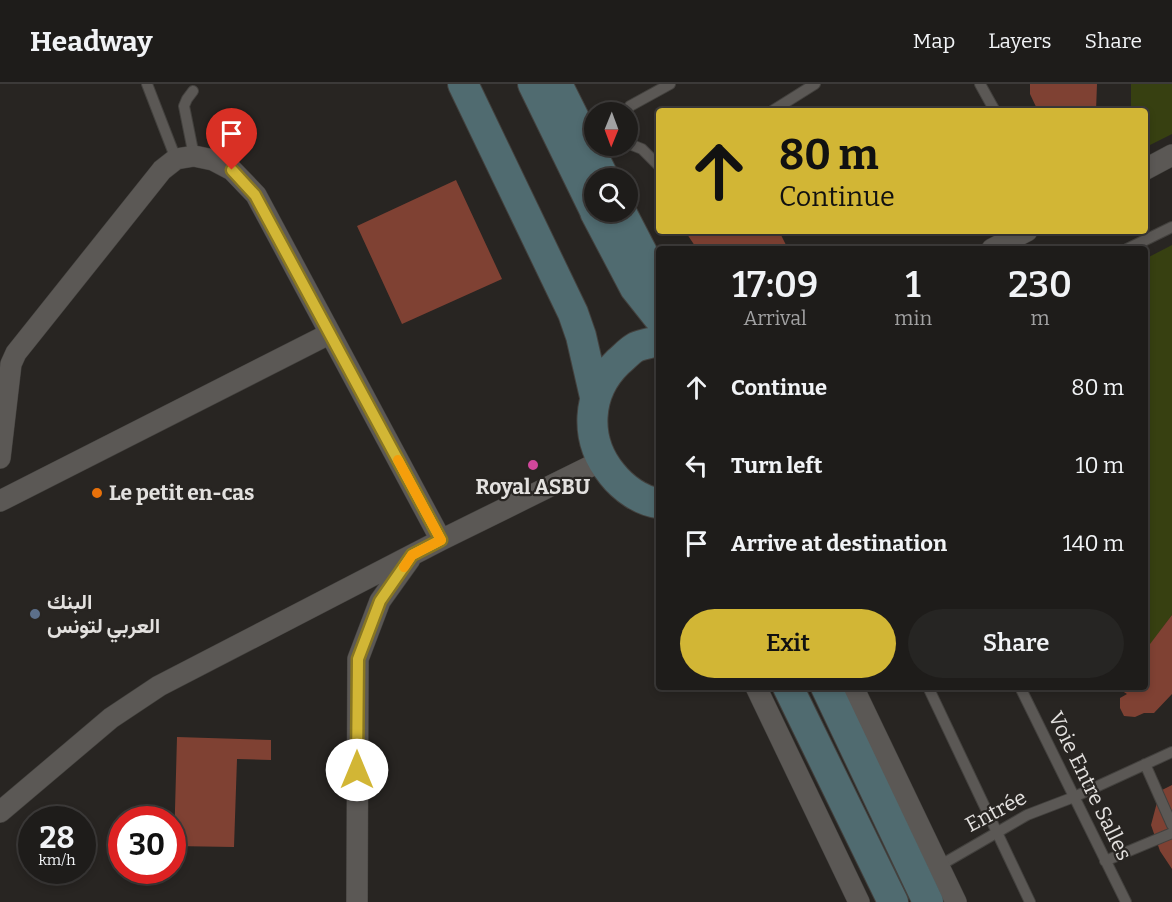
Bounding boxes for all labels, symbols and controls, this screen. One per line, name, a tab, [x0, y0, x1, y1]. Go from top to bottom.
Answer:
text: Headway	[30, 25, 153, 58]
text: Map	[913, 28, 955, 54]
text: Layers	[988, 28, 1052, 54]
text: Share	[1085, 28, 1142, 54]
north arrow	[584, 102, 638, 156]
map controls	[584, 102, 638, 222]
pin	[206, 108, 257, 170]
icon: arrive	[215, 117, 248, 150]
text: 80 m	[779, 130, 879, 180]
icon: ahead	[680, 132, 758, 210]
button: search	[584, 168, 638, 222]
text: Continue	[779, 181, 895, 213]
text: 17:09	[732, 263, 818, 307]
text: 1	[906, 263, 921, 307]
text: 230	[1008, 263, 1072, 307]
text: Arrival	[743, 306, 807, 330]
text: min	[894, 306, 932, 330]
text: m	[1030, 306, 1050, 330]
icon: ahead	[680, 371, 713, 404]
text: Continue	[731, 374, 827, 401]
text: 80 m	[1071, 374, 1124, 401]
icon: left	[680, 449, 713, 482]
text: Turn left	[731, 452, 823, 479]
text: 10 m	[1076, 452, 1124, 479]
marker: Royal ASBU	[526, 458, 540, 472]
place label: Royal ASBU	[476, 474, 591, 500]
place label: Le petit en-cas	[109, 480, 254, 506]
marker: Le petit en-cas	[90, 486, 104, 500]
icon: arrive	[680, 527, 713, 560]
text: Arrive at destination	[731, 530, 947, 557]
text: 140 m	[1063, 530, 1124, 557]
place label: البنك العربي لتونس	[47, 589, 160, 643]
marker: البنك العربي لتونس	[28, 607, 42, 621]
button: Exit	[680, 609, 896, 678]
button: Share	[908, 609, 1124, 678]
street label: Voie Entre Salles	[1043, 707, 1137, 865]
position arrow	[325, 738, 389, 802]
street label: Entrée	[961, 784, 1031, 838]
speed limit sign: 30	[108, 806, 186, 884]
text: 28	[40, 820, 74, 856]
text: km/h	[38, 851, 76, 869]

